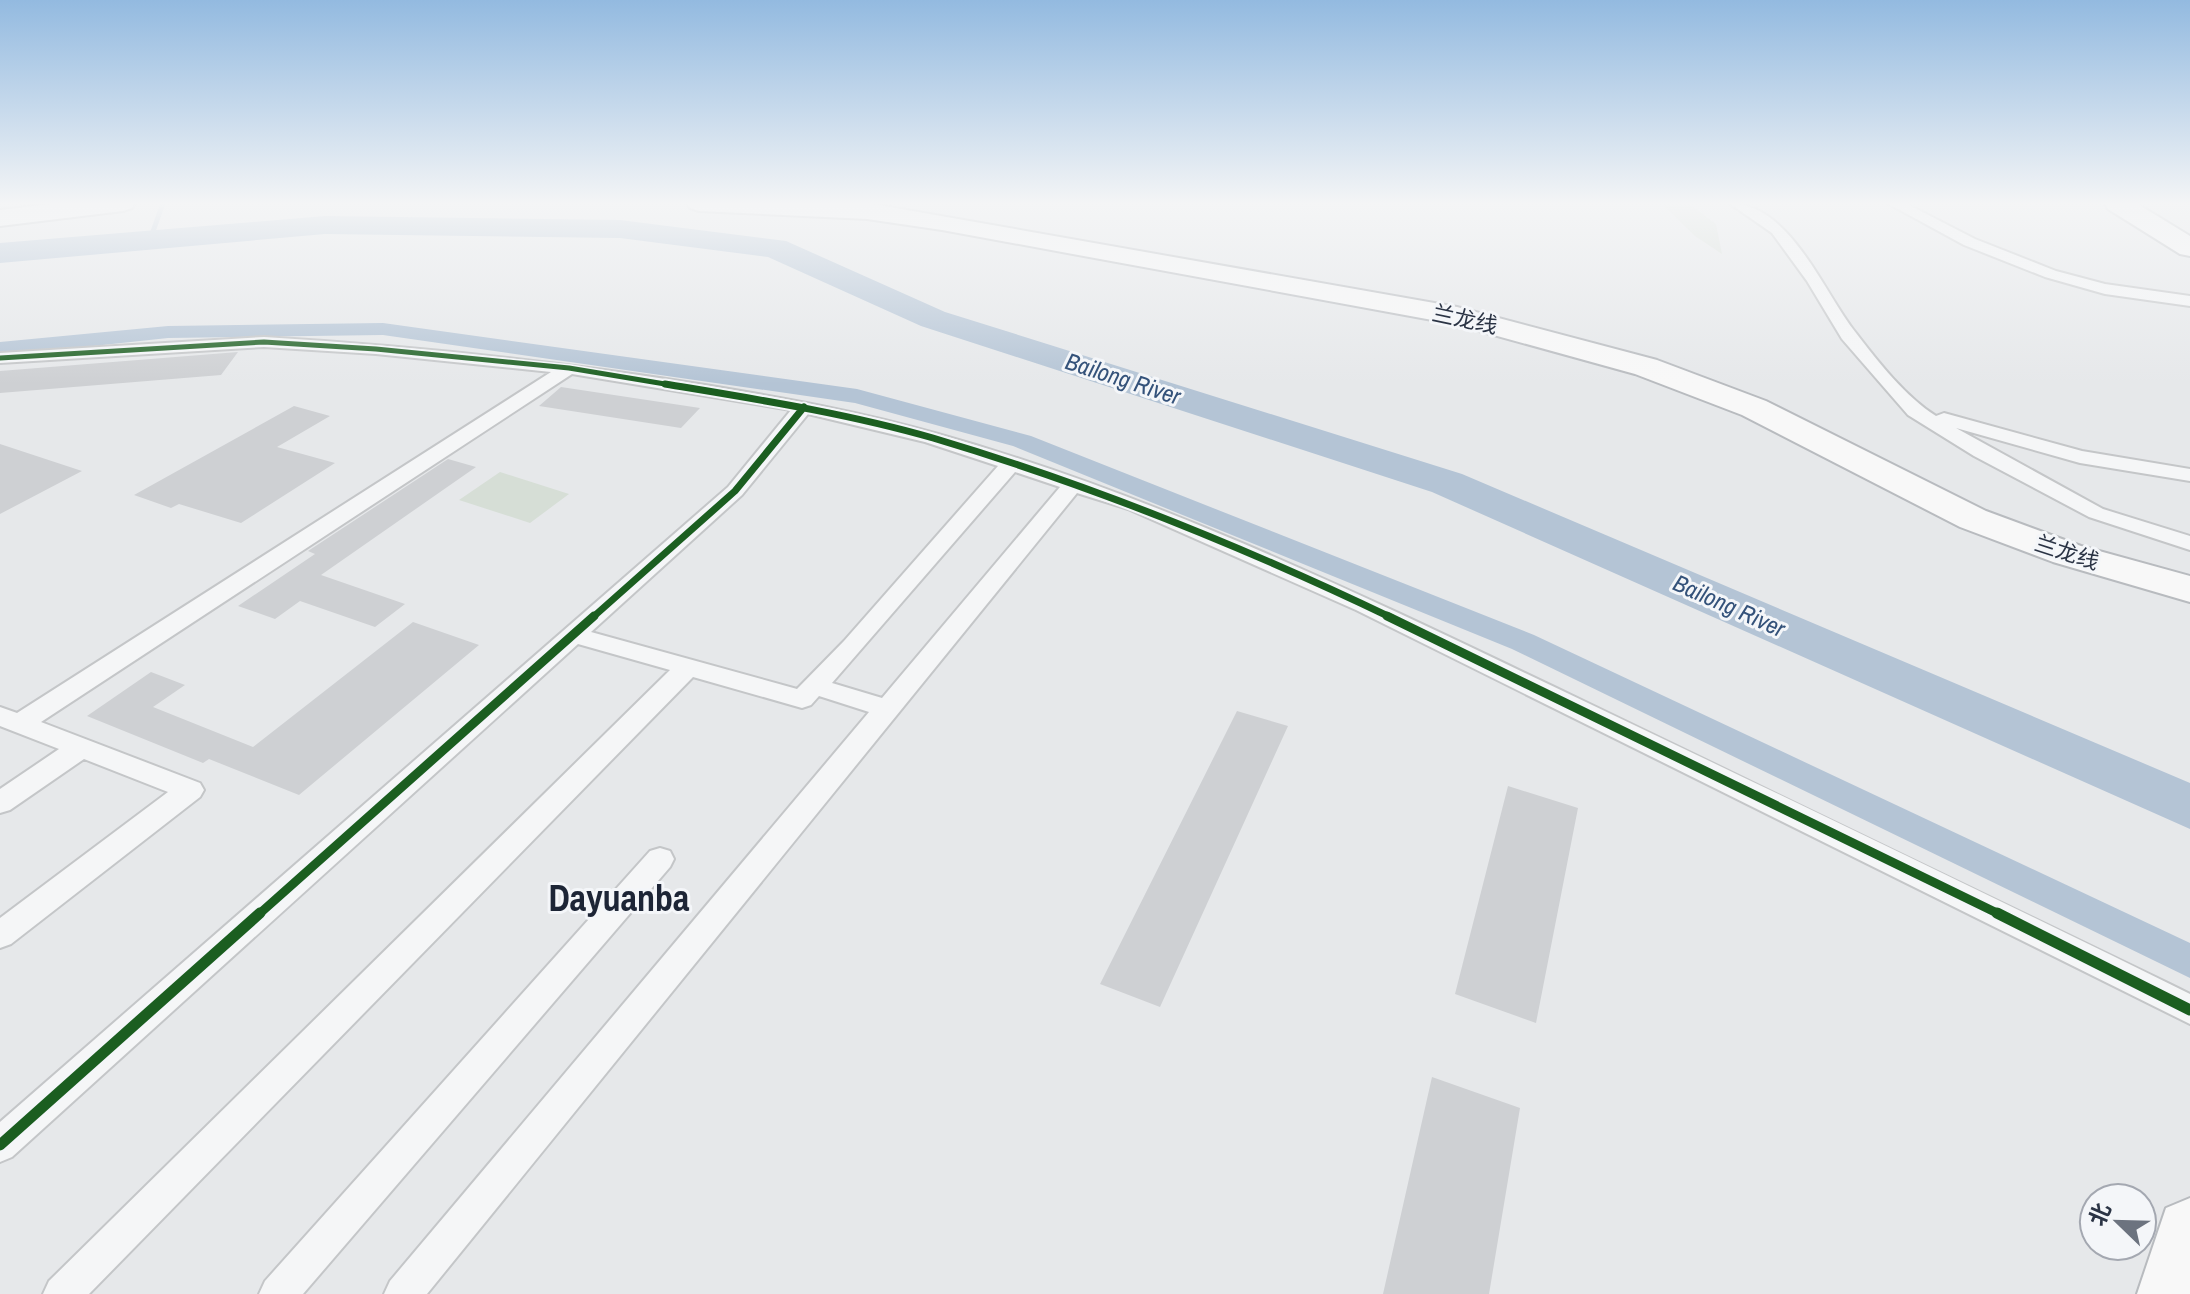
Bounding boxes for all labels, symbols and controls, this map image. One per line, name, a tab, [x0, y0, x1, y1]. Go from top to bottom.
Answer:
street label: 兰龙线	[1430, 297, 1500, 341]
water label: Bailong River	[1062, 344, 1186, 412]
street label: 兰龙线	[2031, 528, 2103, 576]
water label: Bailong River	[1668, 566, 1792, 645]
district label: Dayuanba	[548, 874, 690, 922]
north arrow	[2078, 1182, 2158, 1262]
text: 北	[2081, 1198, 2118, 1230]

